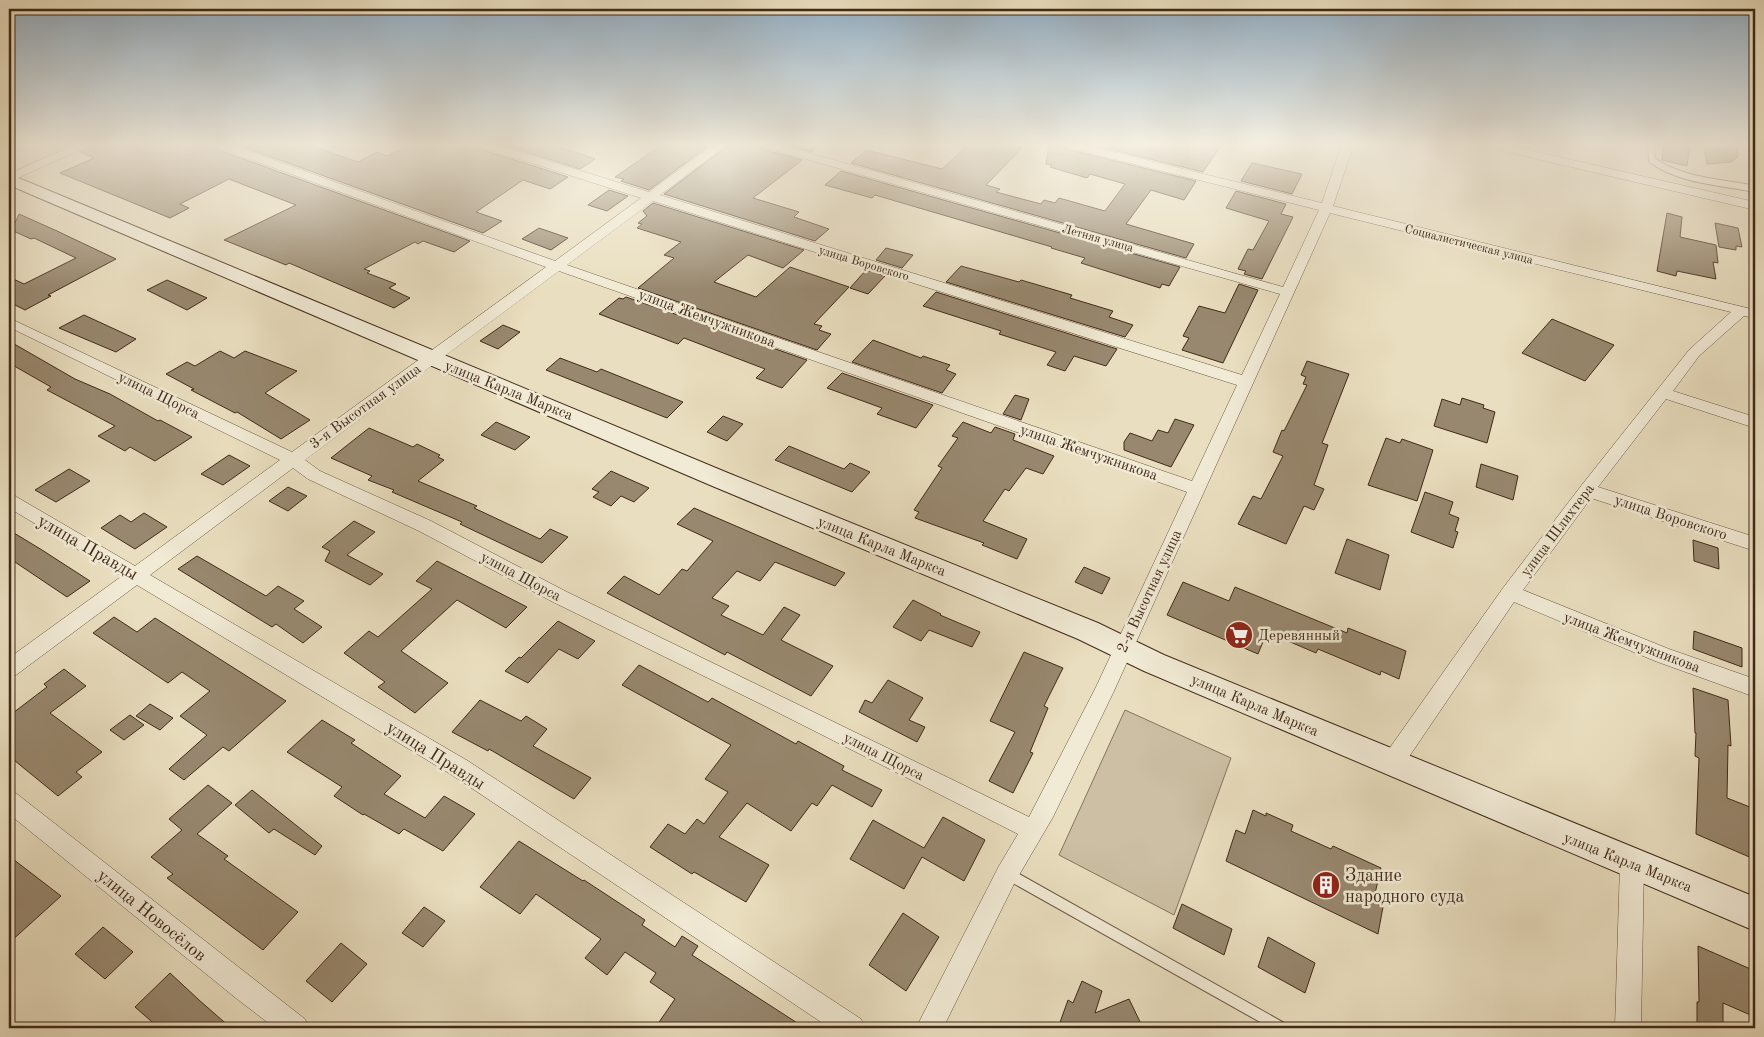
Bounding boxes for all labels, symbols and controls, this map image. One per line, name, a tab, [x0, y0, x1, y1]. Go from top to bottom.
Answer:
street label: Летняя улица	[1061, 223, 1135, 255]
street label: Социалистическая улица	[1403, 223, 1534, 267]
street label: улица Воровского	[817, 244, 910, 283]
street label: улица Жемчужникова	[636, 288, 778, 351]
street label: улица Карла Маркса	[442, 359, 575, 424]
street label: 3-я Высотная улица	[307, 362, 425, 453]
street label: улица Щорса	[115, 370, 202, 423]
street label: улица Жемчужникова	[1018, 423, 1160, 484]
street label: улица Шлихтера	[1519, 481, 1598, 580]
street label: улица Воровского	[1612, 493, 1729, 544]
street label: улица Правды	[34, 512, 141, 584]
street label: улица Карла Маркса	[815, 515, 948, 580]
street label: 2-я Высотная улица	[1115, 527, 1186, 655]
street label: улица Щорса	[478, 550, 563, 605]
street label: улица Жемчужникова	[1561, 610, 1702, 677]
supermarket icon: Деревянный	[1224, 620, 1254, 650]
place label: Деревянный	[1258, 629, 1340, 644]
street label: улица Карла Маркса	[1188, 673, 1321, 740]
street label: улица Правды	[383, 718, 488, 793]
street label: улица Щорса	[841, 731, 927, 784]
street label: улица Карла Маркса	[1561, 831, 1694, 896]
street label: улица Новосёлов	[93, 866, 209, 965]
place label: Здание народного суда	[1345, 867, 1464, 906]
building icon: Здание народного суда	[1311, 870, 1341, 900]

